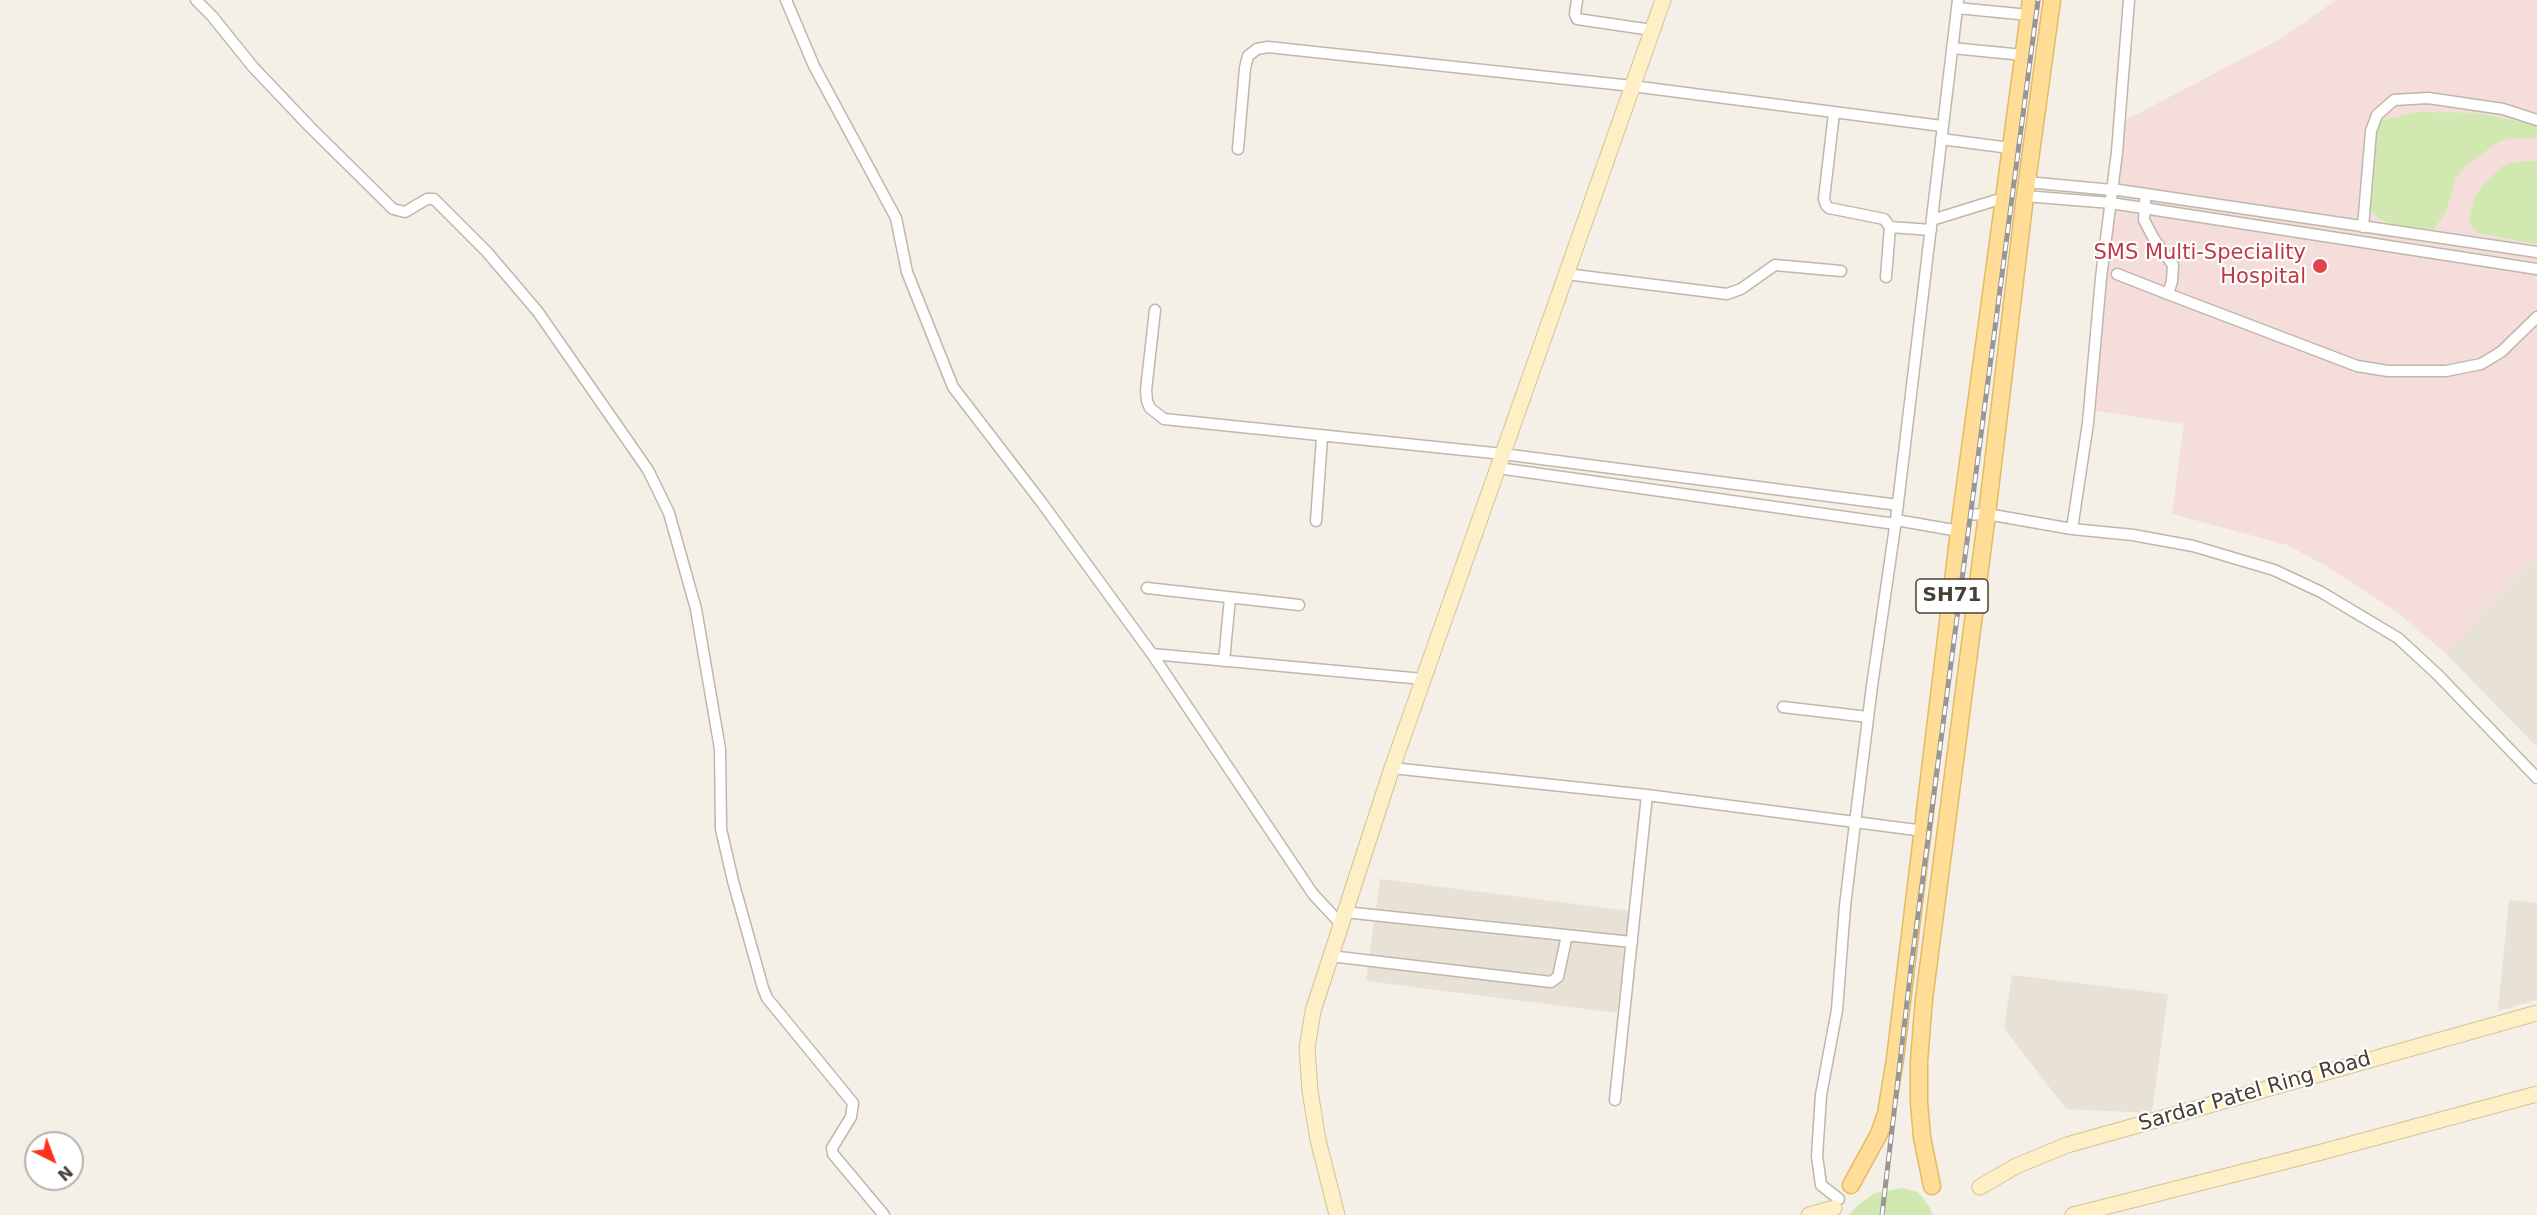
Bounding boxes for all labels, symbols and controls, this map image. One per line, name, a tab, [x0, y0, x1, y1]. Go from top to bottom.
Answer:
place label: SMS Multi-Speciality Hospital	[2093, 241, 2306, 291]
marker: SMS Multi-Speciality Hospital	[2311, 257, 2329, 275]
road number: SH71	[1916, 579, 1988, 613]
street label: Sardar Patel Ring Road	[2136, 1047, 2374, 1137]
north arrow	[24, 1131, 84, 1191]
text: N	[54, 1162, 76, 1185]

